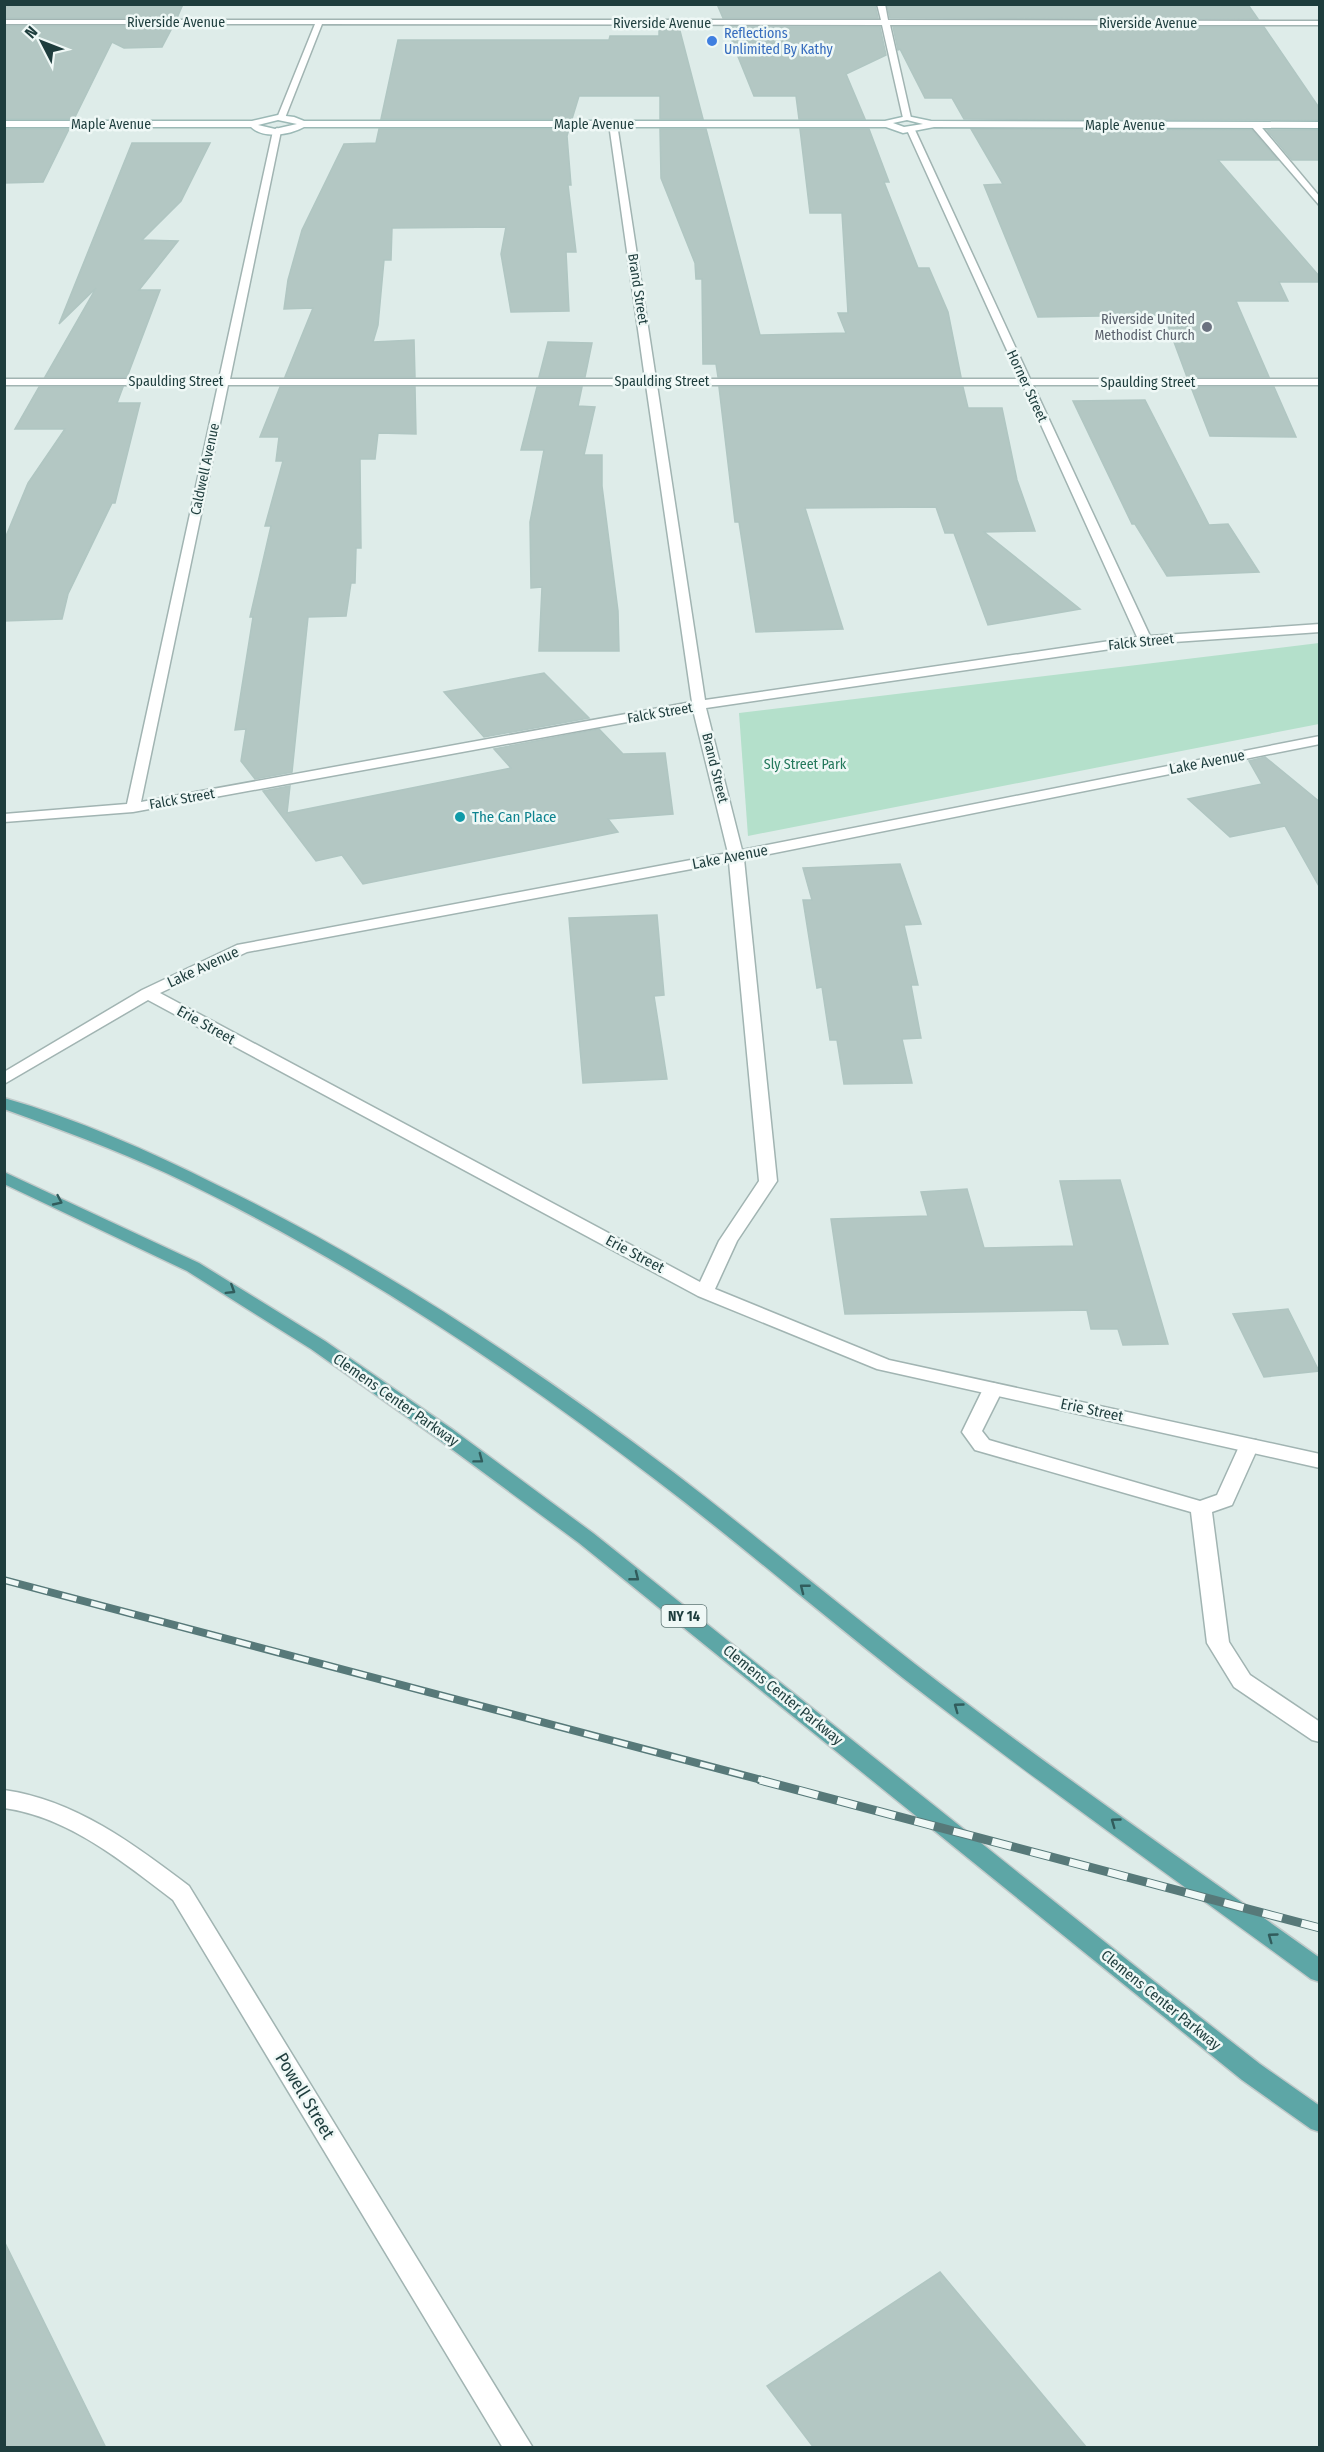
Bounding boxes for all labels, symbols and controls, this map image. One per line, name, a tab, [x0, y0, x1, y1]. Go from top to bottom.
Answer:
north arrow	[12, 12, 72, 72]
street label: Riverside Avenue	[127, 14, 225, 31]
street label: Riverside Avenue	[613, 15, 711, 32]
street label: Riverside Avenue	[1099, 15, 1197, 32]
text: N	[21, 22, 41, 42]
place label: Reflections Unlimited By Kathy	[724, 25, 833, 58]
marker: Reflections Unlimited By Kathy	[705, 34, 719, 48]
street label: Maple Avenue	[71, 116, 151, 133]
street label: Maple Avenue	[554, 116, 634, 133]
street label: Maple Avenue	[1085, 117, 1165, 134]
street label: Brand Street	[624, 252, 652, 326]
place label: Riverside United Methodist Church	[1094, 311, 1195, 344]
marker: Riverside United Methodist Church	[1200, 320, 1214, 334]
street label: Horner Street	[1003, 347, 1051, 425]
street label: Spaulding Street	[129, 373, 224, 390]
street label: Spaulding Street	[615, 373, 710, 390]
street label: Spaulding Street	[1101, 374, 1196, 391]
street label: Caldwell Avenue	[187, 421, 223, 517]
street label: Falck Street	[1107, 630, 1175, 654]
street label: Falck Street	[626, 699, 694, 727]
street label: Brand Street	[698, 731, 732, 805]
street label: Lake Avenue	[1168, 746, 1246, 778]
park label: Sly Street Park	[764, 756, 847, 773]
street label: Falck Street	[148, 785, 216, 813]
place label: The Can Place	[472, 808, 557, 826]
marker: The Can Place	[453, 810, 467, 824]
street label: Lake Avenue	[691, 841, 769, 873]
street label: Lake Avenue	[164, 943, 242, 991]
street label: Erie Street	[174, 1002, 238, 1048]
one-way arrow	[51, 1194, 62, 1206]
street label: Erie Street	[603, 1231, 667, 1277]
one-way arrow	[225, 1283, 235, 1295]
street label: Clemens Center Parkway	[330, 1350, 462, 1450]
street label: Erie Street	[1059, 1395, 1125, 1425]
one-way arrow	[472, 1452, 483, 1463]
one-way arrow	[628, 1569, 639, 1580]
one-way arrow	[799, 1584, 810, 1595]
road number: NY 14	[662, 1605, 706, 1627]
street label: Clemens Center Parkway	[719, 1641, 847, 1749]
one-way arrow	[953, 1703, 964, 1714]
one-way arrow	[1111, 1818, 1122, 1829]
one-way arrow	[1268, 1934, 1279, 1945]
street label: Clemens Center Parkway	[1097, 1946, 1225, 2054]
street label: Powell Street	[271, 2049, 339, 2143]

